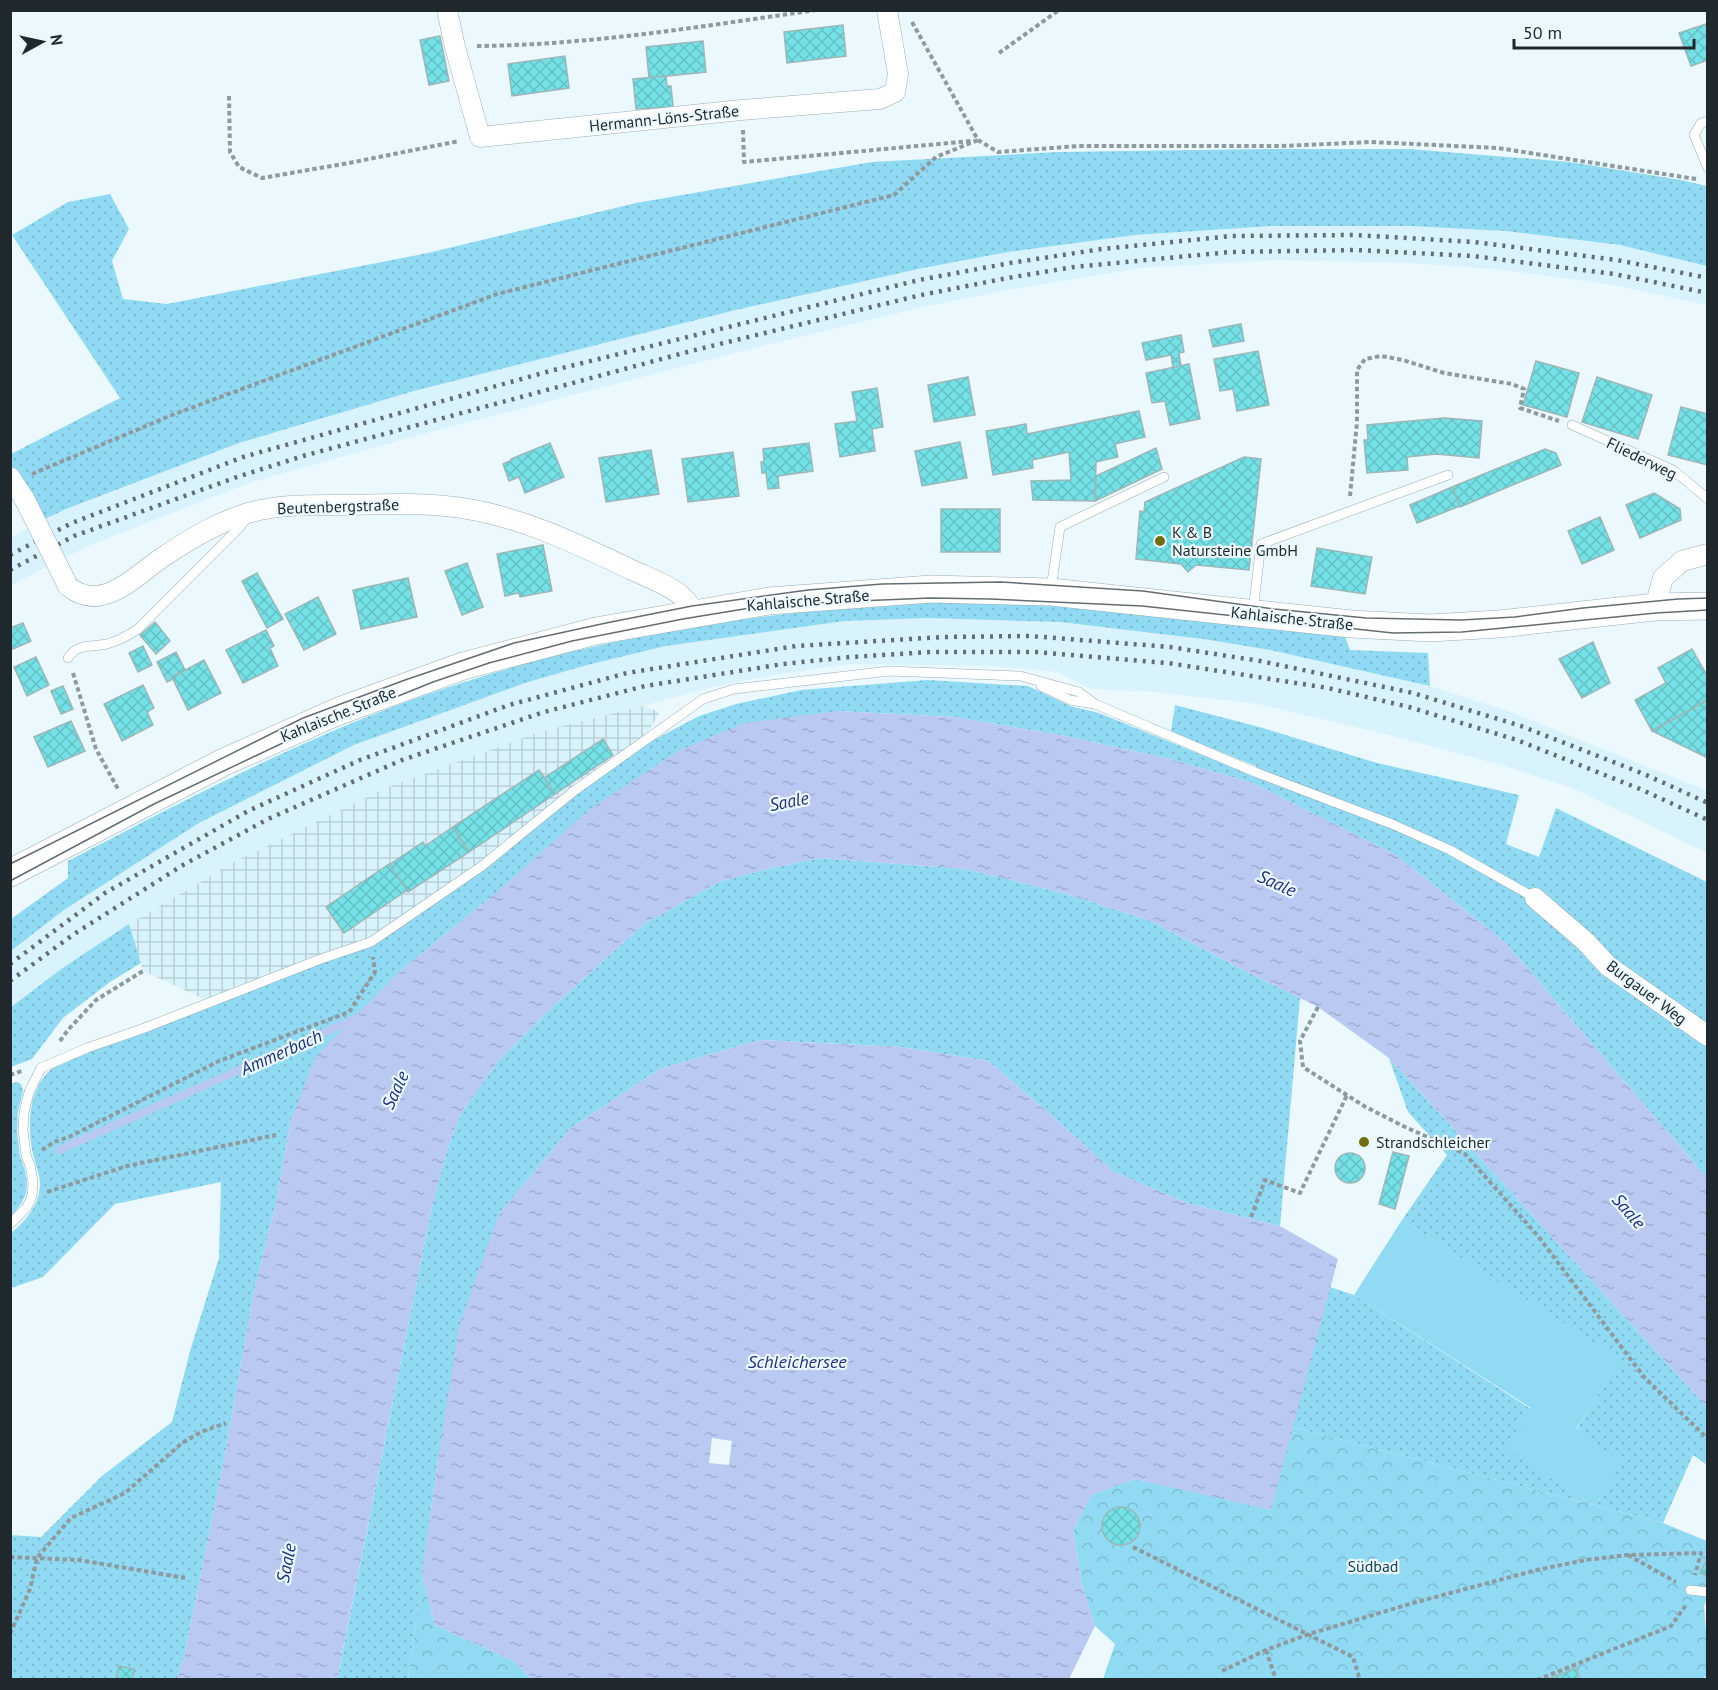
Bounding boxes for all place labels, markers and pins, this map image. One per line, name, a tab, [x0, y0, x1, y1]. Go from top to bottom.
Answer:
place label: K & B Natursteine GmbH	[1172, 522, 1298, 560]
marker: K & B Natursteine GmbH	[1153, 534, 1167, 548]
place label: Strandschleicher	[1376, 1132, 1491, 1152]
marker: Strandschleicher	[1357, 1135, 1371, 1149]

